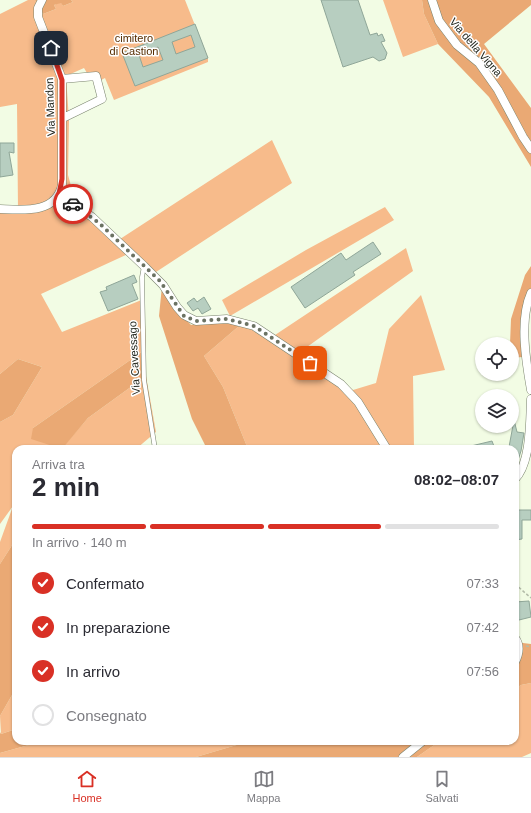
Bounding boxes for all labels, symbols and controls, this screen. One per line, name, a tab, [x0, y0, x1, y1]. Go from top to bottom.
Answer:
street label: Via della Vigna	[448, 16, 505, 79]
pin	[34, 31, 68, 65]
park label: cimitero di Castion	[110, 32, 158, 57]
icon: home	[40, 37, 62, 59]
street label: Via Mandon	[43, 78, 57, 136]
courier	[53, 184, 93, 224]
icon: car	[62, 193, 84, 215]
street label: Via Cavessago	[126, 321, 142, 395]
map controls	[475, 337, 519, 433]
button: locate	[475, 337, 519, 381]
pin	[293, 346, 327, 380]
icon: bag	[299, 352, 321, 374]
button: layers	[475, 389, 519, 433]
text: Arriva tra	[32, 457, 85, 472]
text: 08:02–08:07	[414, 471, 499, 488]
text: 2 min	[32, 472, 100, 502]
text: In arrivo · 140 m	[32, 535, 127, 550]
icon: check	[32, 572, 54, 594]
text: Confermato	[66, 575, 144, 592]
text: 07:33	[466, 576, 499, 591]
icon: check	[32, 616, 54, 638]
text: In preparazione	[66, 619, 170, 636]
text: 07:42	[466, 620, 499, 635]
icon: check	[32, 660, 54, 682]
text: In arrivo	[66, 663, 120, 680]
text: 07:56	[466, 664, 499, 679]
text: Consegnato	[66, 707, 147, 724]
tab: Home	[72, 768, 102, 804]
tab: Mappa	[247, 768, 280, 804]
tab: Salvati	[425, 768, 458, 804]

